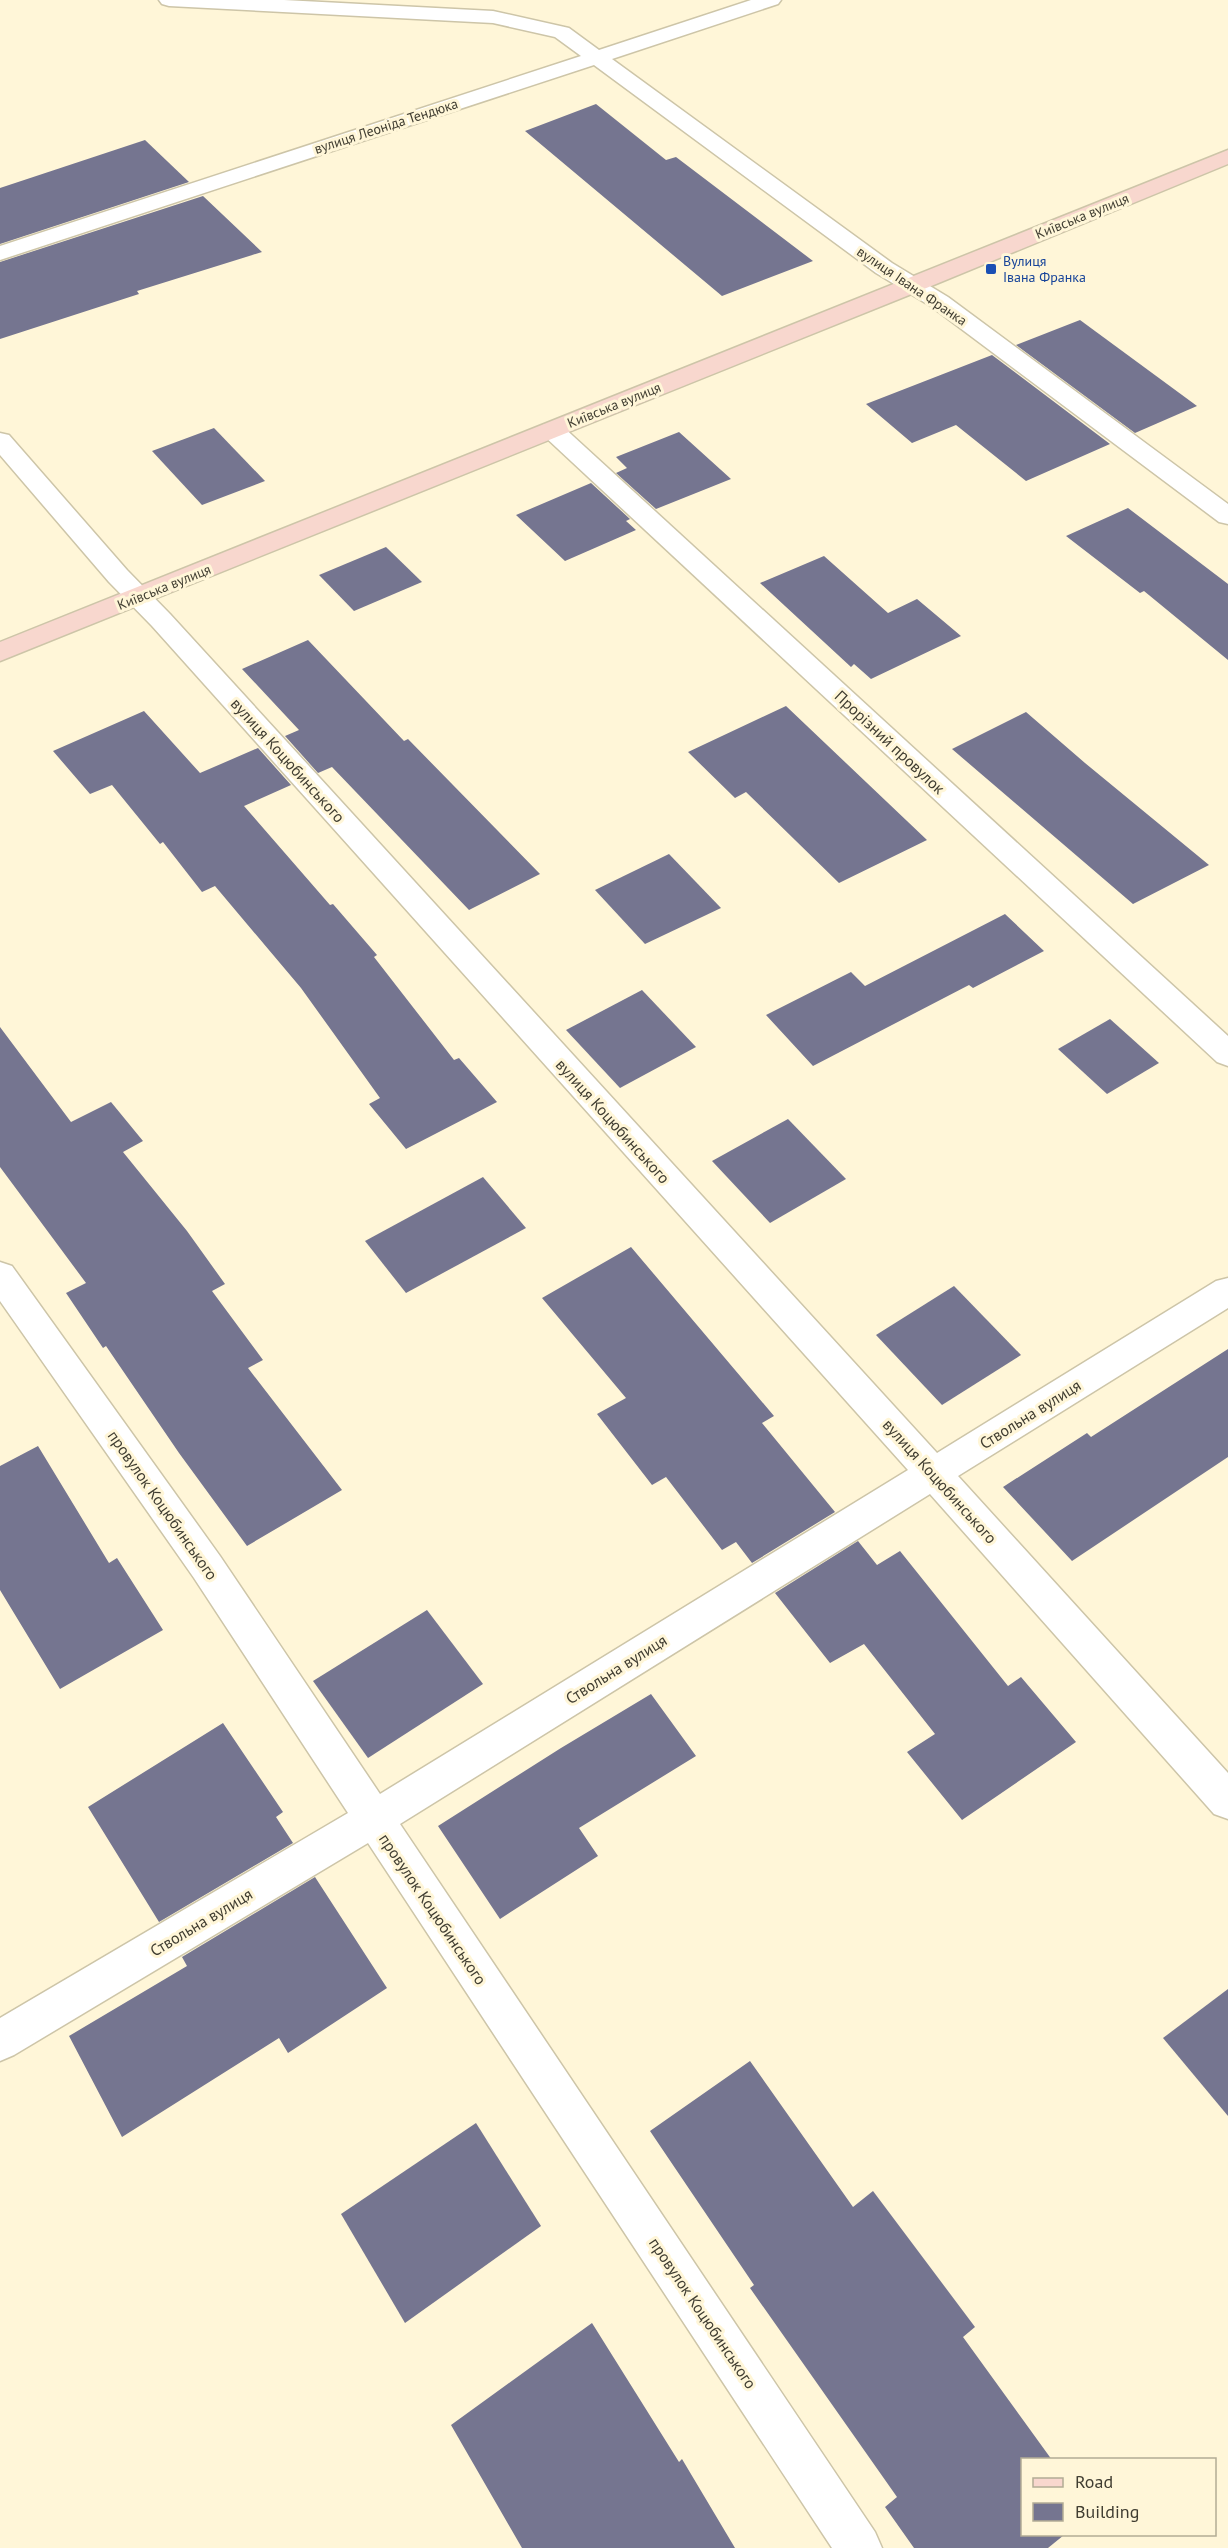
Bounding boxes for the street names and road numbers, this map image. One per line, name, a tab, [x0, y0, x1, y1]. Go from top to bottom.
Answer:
street label: вулиця Леоніда Тендюка	[312, 94, 460, 158]
street label: Київська вулиця	[1032, 189, 1132, 243]
street label: вулиця Івана Франка	[854, 242, 971, 330]
street label: Київська вулиця	[564, 378, 664, 432]
street label: Київська вулиця	[114, 560, 214, 614]
street label: Прорізний провулок	[831, 686, 950, 798]
street label: вулиця Коцюбинського	[227, 693, 349, 827]
street label: вулиця Коцюбинського	[552, 1054, 674, 1188]
street label: Ствольна вулиця	[976, 1375, 1084, 1453]
street label: вулиця Коцюбинського	[879, 1414, 1001, 1548]
street label: провулок Коцюбинського	[104, 1426, 222, 1584]
street label: Ствольна вулиця	[562, 1630, 670, 1708]
street label: провулок Коцюбинського	[375, 1830, 491, 1988]
street label: Ствольна вулиця	[146, 1884, 256, 1960]
street label: провулок Коцюбинського	[645, 2234, 761, 2392]

